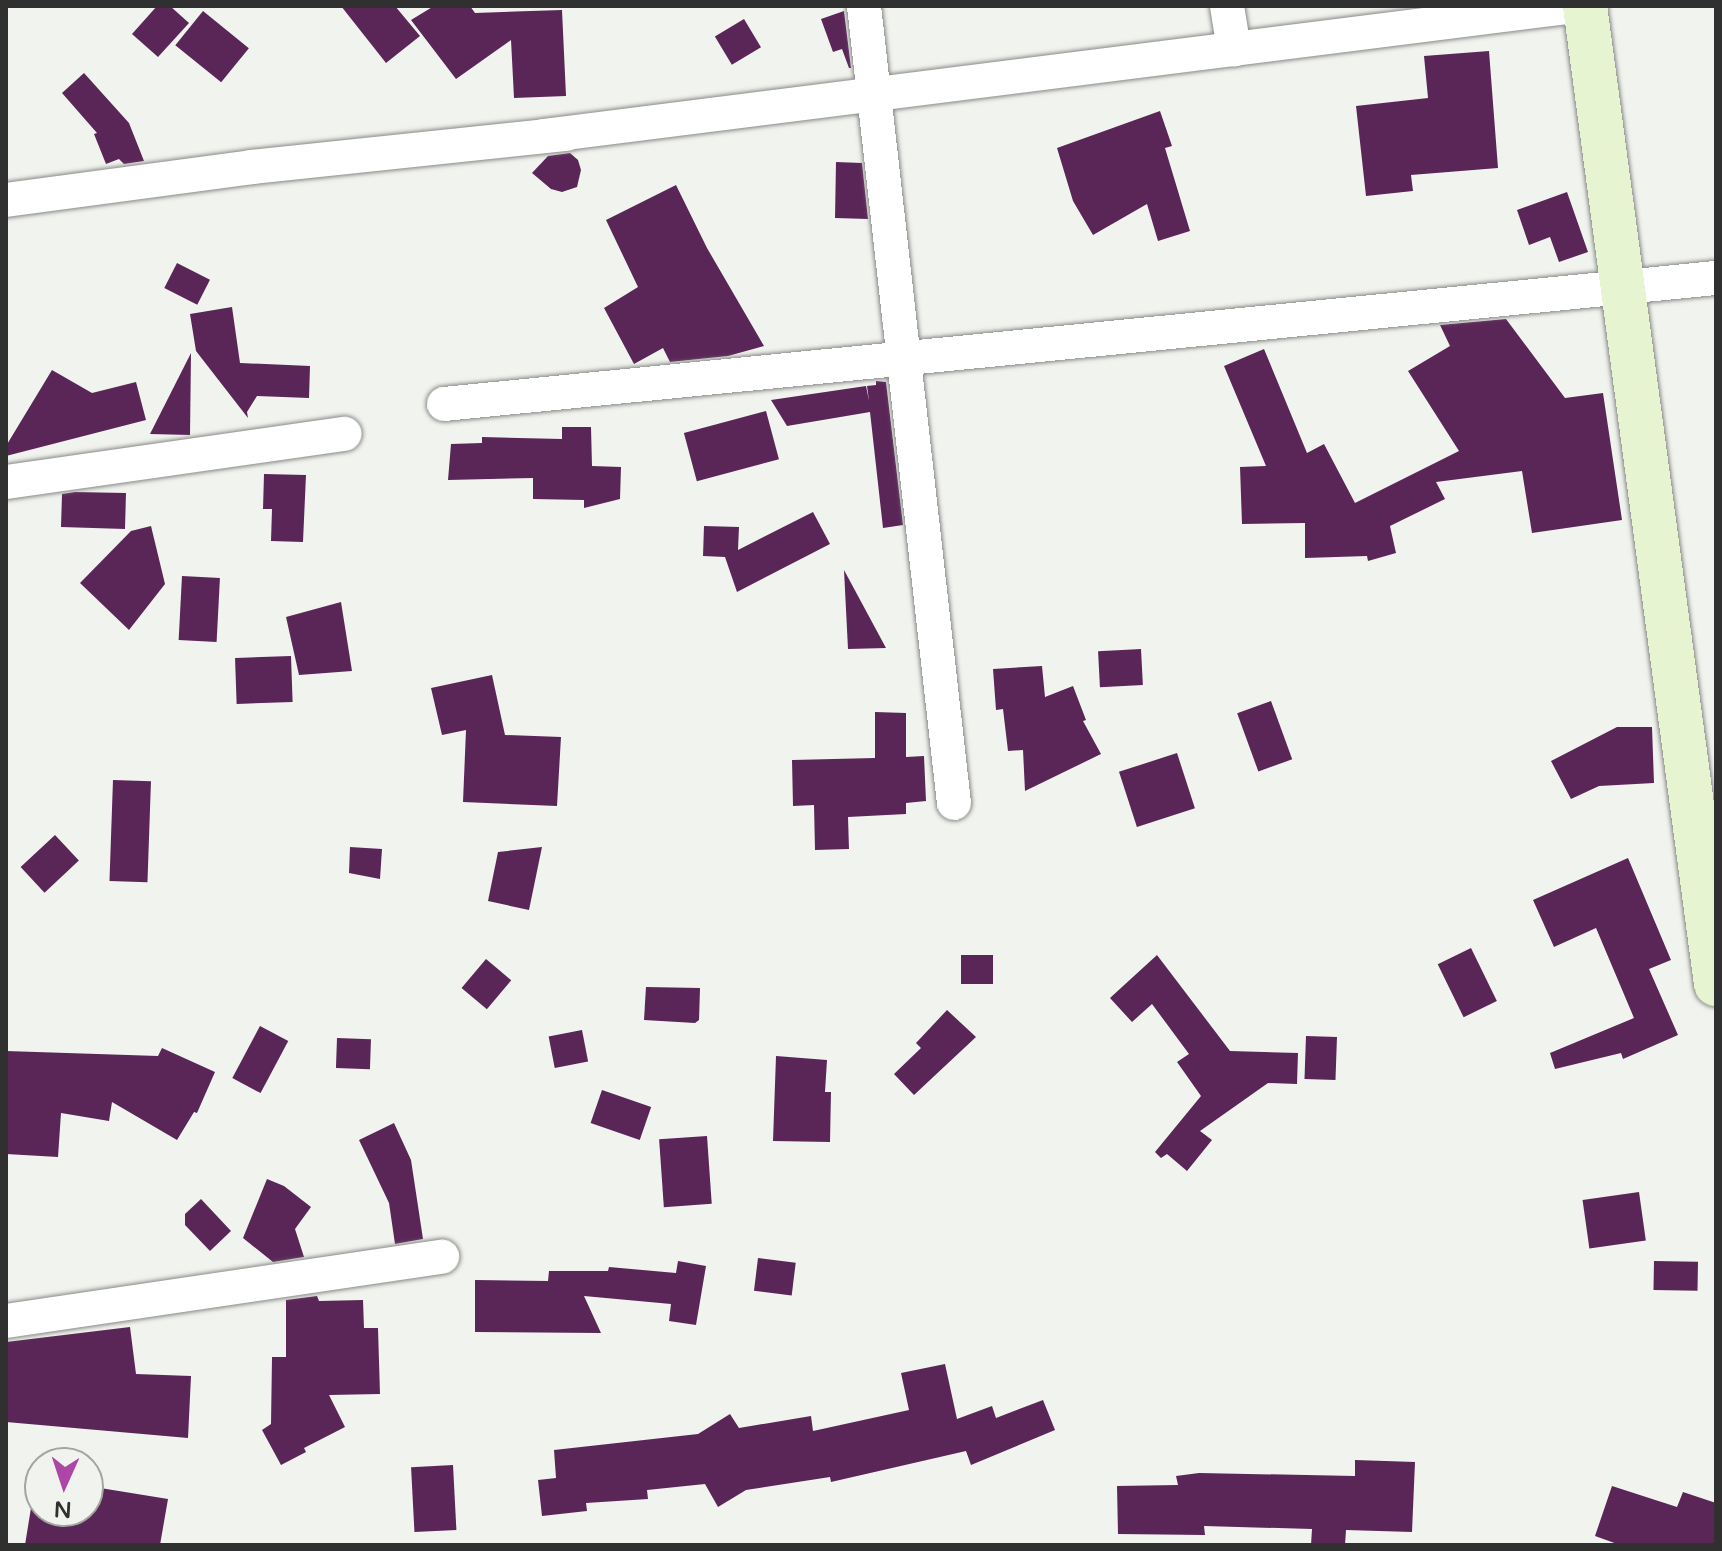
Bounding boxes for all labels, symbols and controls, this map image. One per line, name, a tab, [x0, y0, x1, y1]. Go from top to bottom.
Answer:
north arrow	[24, 1447, 104, 1527]
text: N	[53, 1496, 72, 1522]

